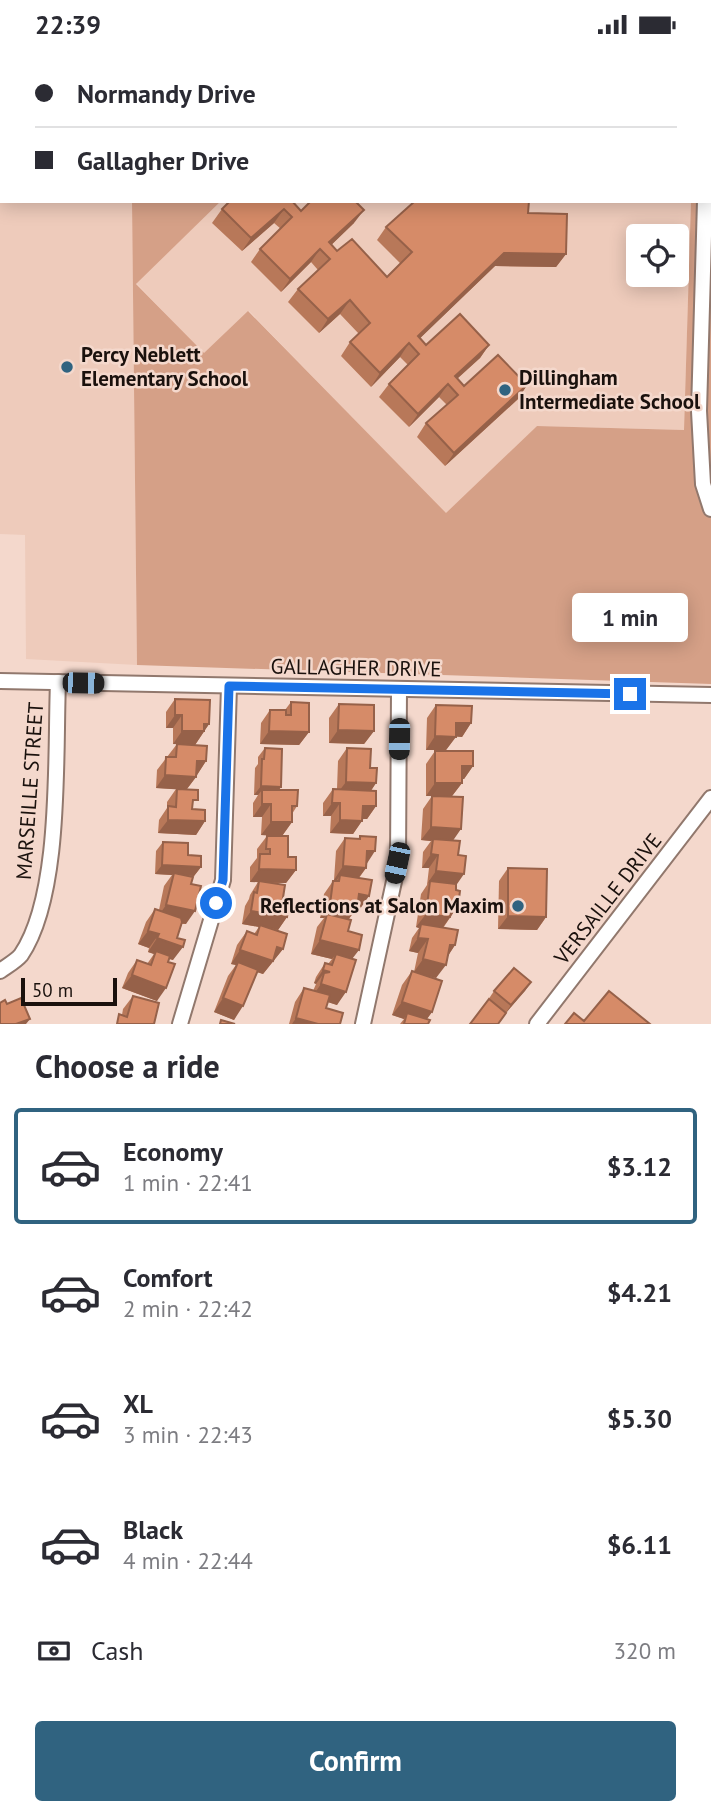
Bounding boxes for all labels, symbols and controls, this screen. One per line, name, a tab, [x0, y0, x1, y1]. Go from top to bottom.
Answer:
text: 22:39	[35, 8, 101, 41]
text: Normandy Drive	[77, 77, 256, 110]
text: Gallagher Drive	[77, 144, 249, 177]
map controls	[626, 224, 689, 287]
button: locate	[626, 224, 689, 287]
place label: Percy Neblett Elementary School	[81, 341, 249, 392]
marker: Percy Neblett Elementary School	[59, 359, 75, 375]
place label: Dillingham Intermediate School	[519, 364, 701, 415]
marker: Dillingham Intermediate School	[497, 382, 513, 398]
callout: 1 min	[572, 593, 688, 641]
text: 1 min	[602, 603, 658, 632]
street label: GALLAGHER DRIVE	[270, 653, 442, 682]
car	[62, 672, 105, 694]
route end	[614, 678, 646, 710]
street label: MARSEILLE STREET	[10, 701, 49, 881]
car	[389, 718, 410, 760]
street label: VERSAILLE DRIVE	[547, 828, 667, 971]
car	[383, 840, 412, 886]
route start	[200, 887, 232, 919]
place label: Reflections at Salon Maxim	[260, 892, 504, 919]
marker: Reflections at Salon Maxim	[510, 898, 526, 914]
scale bar	[21, 975, 117, 1007]
text: 50 m	[32, 978, 73, 1002]
text: Choose a ride	[35, 1045, 220, 1087]
icon: car	[39, 1135, 102, 1198]
text: Economy	[123, 1135, 223, 1168]
text: $3.12	[607, 1150, 672, 1183]
text: 1 min · 22:41	[123, 1168, 253, 1197]
icon: car	[39, 1261, 102, 1324]
text: Comfort	[123, 1261, 213, 1294]
text: $4.21	[607, 1276, 672, 1309]
text: 2 min · 22:42	[123, 1294, 253, 1323]
icon: car	[39, 1387, 102, 1450]
text: XL	[123, 1387, 153, 1420]
text: $5.30	[607, 1402, 672, 1435]
text: 3 min · 22:43	[123, 1420, 253, 1449]
icon: car	[39, 1513, 102, 1576]
text: Black	[123, 1513, 183, 1546]
text: $6.11	[607, 1528, 672, 1561]
text: 4 min · 22:44	[123, 1546, 253, 1575]
icon: cash	[35, 1632, 73, 1670]
text: Cash	[91, 1634, 143, 1667]
text: 320 m	[614, 1636, 676, 1665]
button: Confirm	[35, 1721, 676, 1801]

